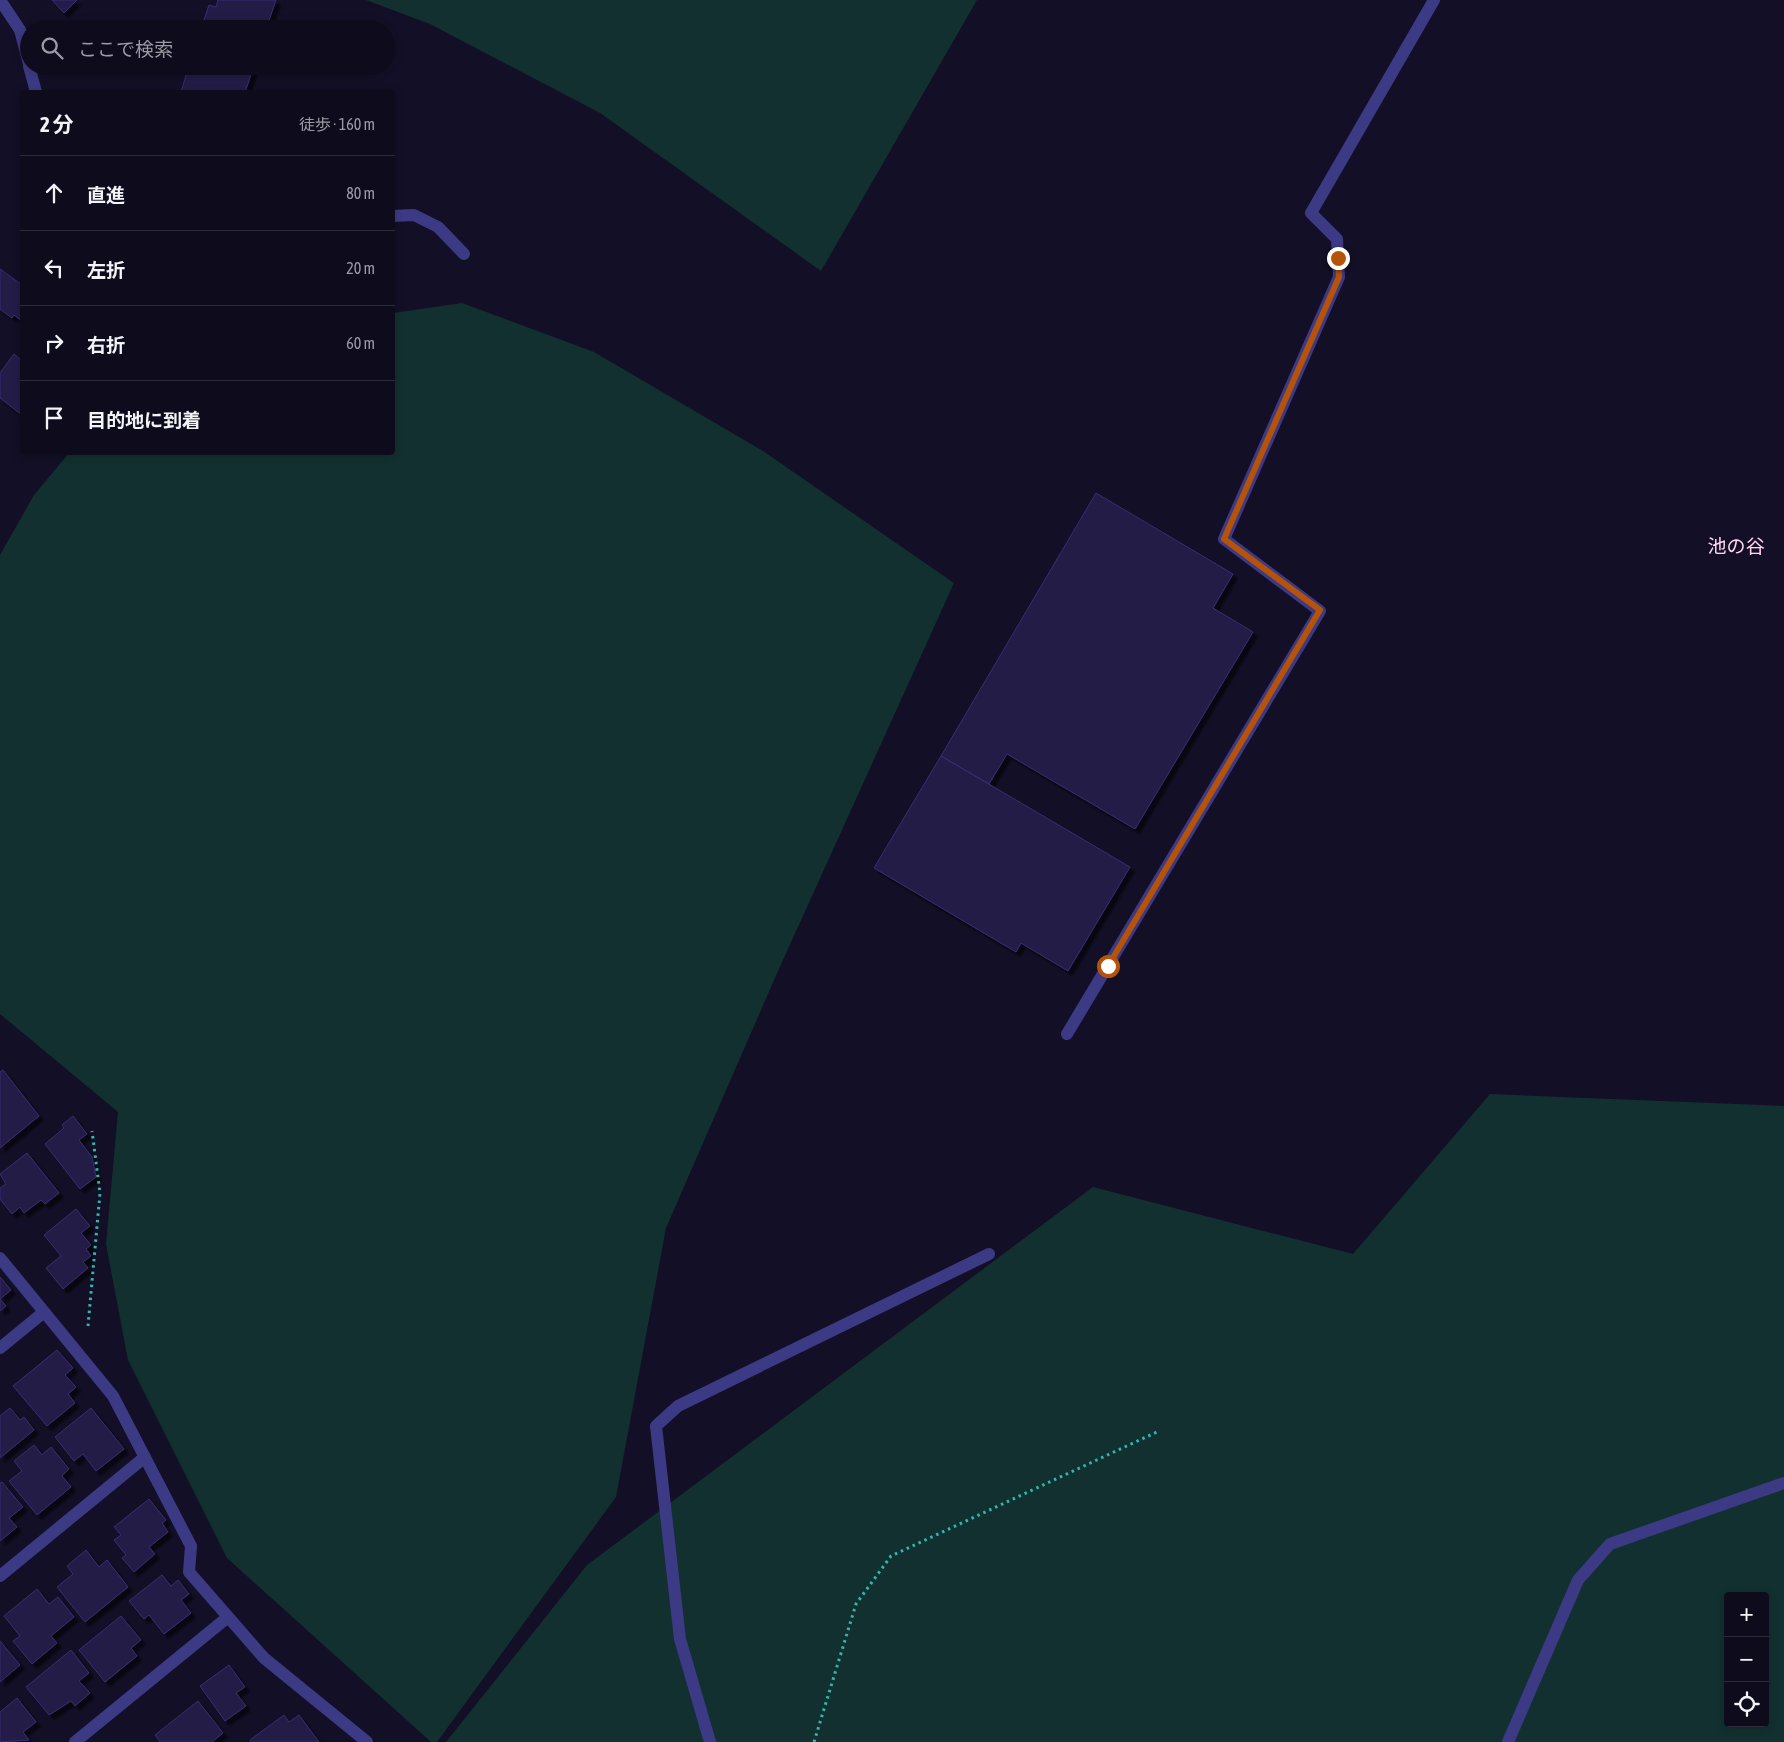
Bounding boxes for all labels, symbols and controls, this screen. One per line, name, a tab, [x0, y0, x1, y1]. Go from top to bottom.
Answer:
search box	[20, 20, 395, 75]
icon: search	[38, 34, 66, 62]
text: ここで検索	[78, 38, 173, 60]
text: 2 分	[40, 112, 74, 136]
text: 徒歩 · 160 m	[299, 115, 375, 133]
icon: ahead	[40, 179, 68, 207]
text: 直進	[87, 184, 125, 206]
text: 80 m	[346, 184, 375, 202]
route end	[1327, 247, 1350, 270]
icon: left	[40, 254, 68, 282]
text: 左折	[87, 259, 125, 281]
text: 20 m	[346, 259, 375, 277]
icon: right	[40, 329, 68, 357]
text: 右折	[87, 334, 125, 356]
text: 60 m	[346, 334, 375, 352]
icon: arrive	[40, 404, 68, 432]
text: 目的地に到着	[87, 409, 201, 431]
district label: 池の谷	[1707, 535, 1765, 557]
route start	[1097, 955, 1120, 978]
map controls	[1724, 1592, 1769, 1727]
button: +	[1724, 1592, 1769, 1637]
button: −	[1724, 1637, 1769, 1682]
button: locate	[1724, 1682, 1769, 1727]

